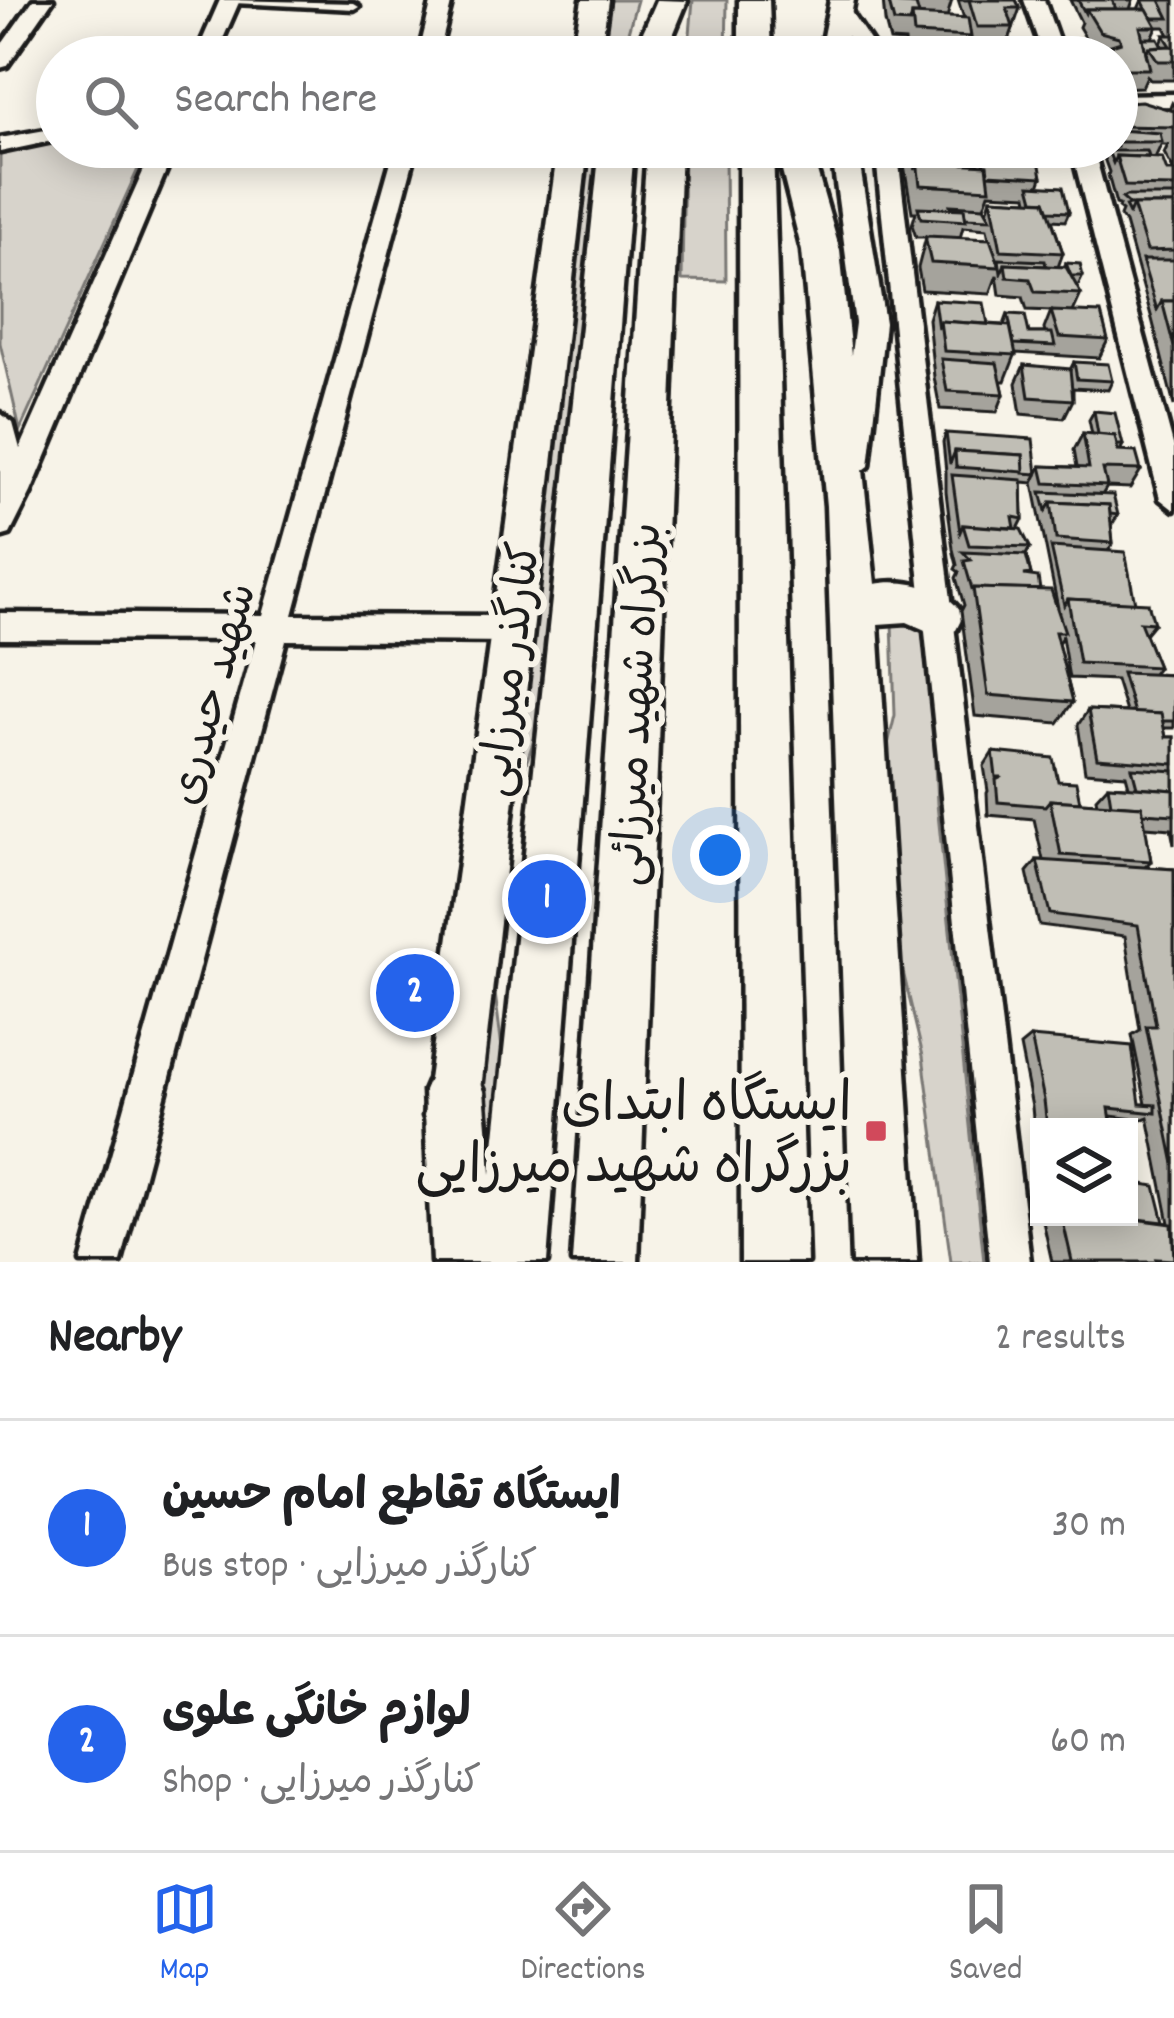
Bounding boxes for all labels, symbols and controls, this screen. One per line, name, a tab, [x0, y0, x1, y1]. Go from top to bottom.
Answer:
search box	[36, 36, 1138, 168]
icon: search	[78, 69, 144, 135]
text: Search here	[174, 70, 377, 134]
street label: بزرگراه شهید میرزائی	[600, 521, 682, 888]
street label: کنارگذر میرزایی	[467, 539, 561, 801]
street label: شهید حیدری	[156, 577, 277, 813]
your location	[690, 825, 750, 885]
pin: 1	[508, 854, 586, 944]
pin: 2	[376, 948, 454, 1038]
place label: ایستگاه ابتدای بزرگراه شهید میرزایی	[415, 1070, 852, 1209]
marker: ایستگاه ابتدای بزرگراه شهید میرزایی	[863, 1118, 889, 1144]
map controls	[1030, 1118, 1138, 1226]
button: layers	[1030, 1118, 1138, 1226]
text: Nearby	[48, 1304, 181, 1376]
text: 2 results	[995, 1313, 1126, 1368]
text: ایستگاه تقاطع امام حسین	[162, 1467, 621, 1531]
text: 1	[83, 1500, 91, 1555]
text: 30 m	[1052, 1500, 1126, 1555]
text: Bus stop · کنارگذر میرزایی	[162, 1541, 538, 1596]
text: لوازم خانگی علوی	[162, 1683, 471, 1747]
text: 2	[78, 1716, 96, 1771]
text: 60 m	[1050, 1716, 1126, 1771]
text: Shop · کنارگذر میرزایی	[162, 1757, 481, 1812]
tab: Map	[152, 1876, 218, 1995]
tab: Directions	[521, 1876, 646, 1995]
tab: Saved	[949, 1876, 1022, 1995]

